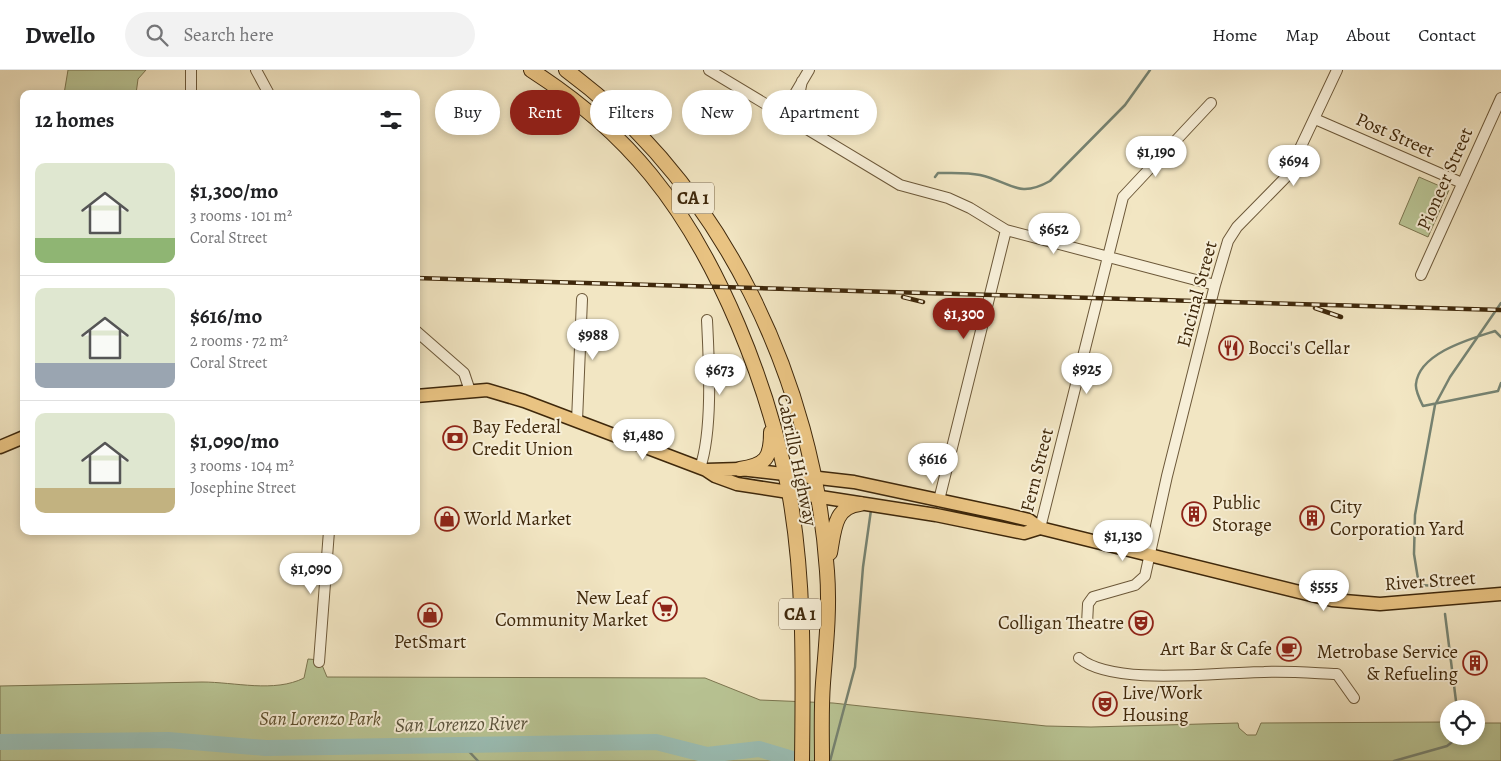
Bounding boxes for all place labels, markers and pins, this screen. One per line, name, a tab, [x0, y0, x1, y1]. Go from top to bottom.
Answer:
pin: $1,190	[1115, 136, 1197, 178]
pin: $694	[1264, 144, 1324, 187]
pin: $652	[1024, 212, 1084, 255]
pin: $1,300	[923, 298, 1005, 340]
pin: $988	[563, 318, 623, 361]
restaurant icon: Bocci's Cellar	[1218, 335, 1244, 361]
place label: Bocci's Cellar	[1248, 335, 1350, 361]
pin: $925	[1057, 352, 1117, 395]
pin: $673	[690, 354, 750, 396]
place label: Bay Federal Credit Union	[472, 414, 573, 462]
pin: $1,480	[602, 418, 684, 461]
bank icon: Bay Federal Credit Union	[442, 425, 468, 451]
pin: $616	[903, 442, 963, 485]
place label: Public Storage	[1212, 490, 1272, 538]
place label: City Corporation Yard	[1330, 494, 1465, 542]
building icon: Public Storage	[1181, 501, 1207, 527]
building icon: City Corporation Yard	[1299, 505, 1325, 531]
shop icon: World Market	[434, 506, 460, 532]
place label: World Market	[463, 506, 572, 532]
pin: $1,130	[1082, 520, 1164, 562]
pin: $1,090	[270, 552, 352, 595]
pin: $555	[1294, 570, 1354, 612]
place label: New Leaf Community Market	[495, 585, 651, 633]
supermarket icon: New Leaf Community Market	[652, 596, 678, 622]
shop icon: PetSmart	[417, 602, 443, 628]
place label: Colligan Theatre	[998, 610, 1124, 636]
theatre icon: Colligan Theatre	[1128, 610, 1154, 636]
place label: PetSmart	[394, 629, 466, 655]
place label: Art Bar & Cafe	[1159, 636, 1272, 662]
cafe icon: Art Bar & Cafe	[1276, 636, 1302, 662]
place label: Metrobase Service & Refueling	[1317, 639, 1458, 687]
building icon: Metrobase Service & Refueling	[1462, 650, 1488, 676]
place label: Live/Work Housing	[1122, 680, 1203, 728]
theatre icon: Live/Work Housing	[1092, 691, 1118, 717]

